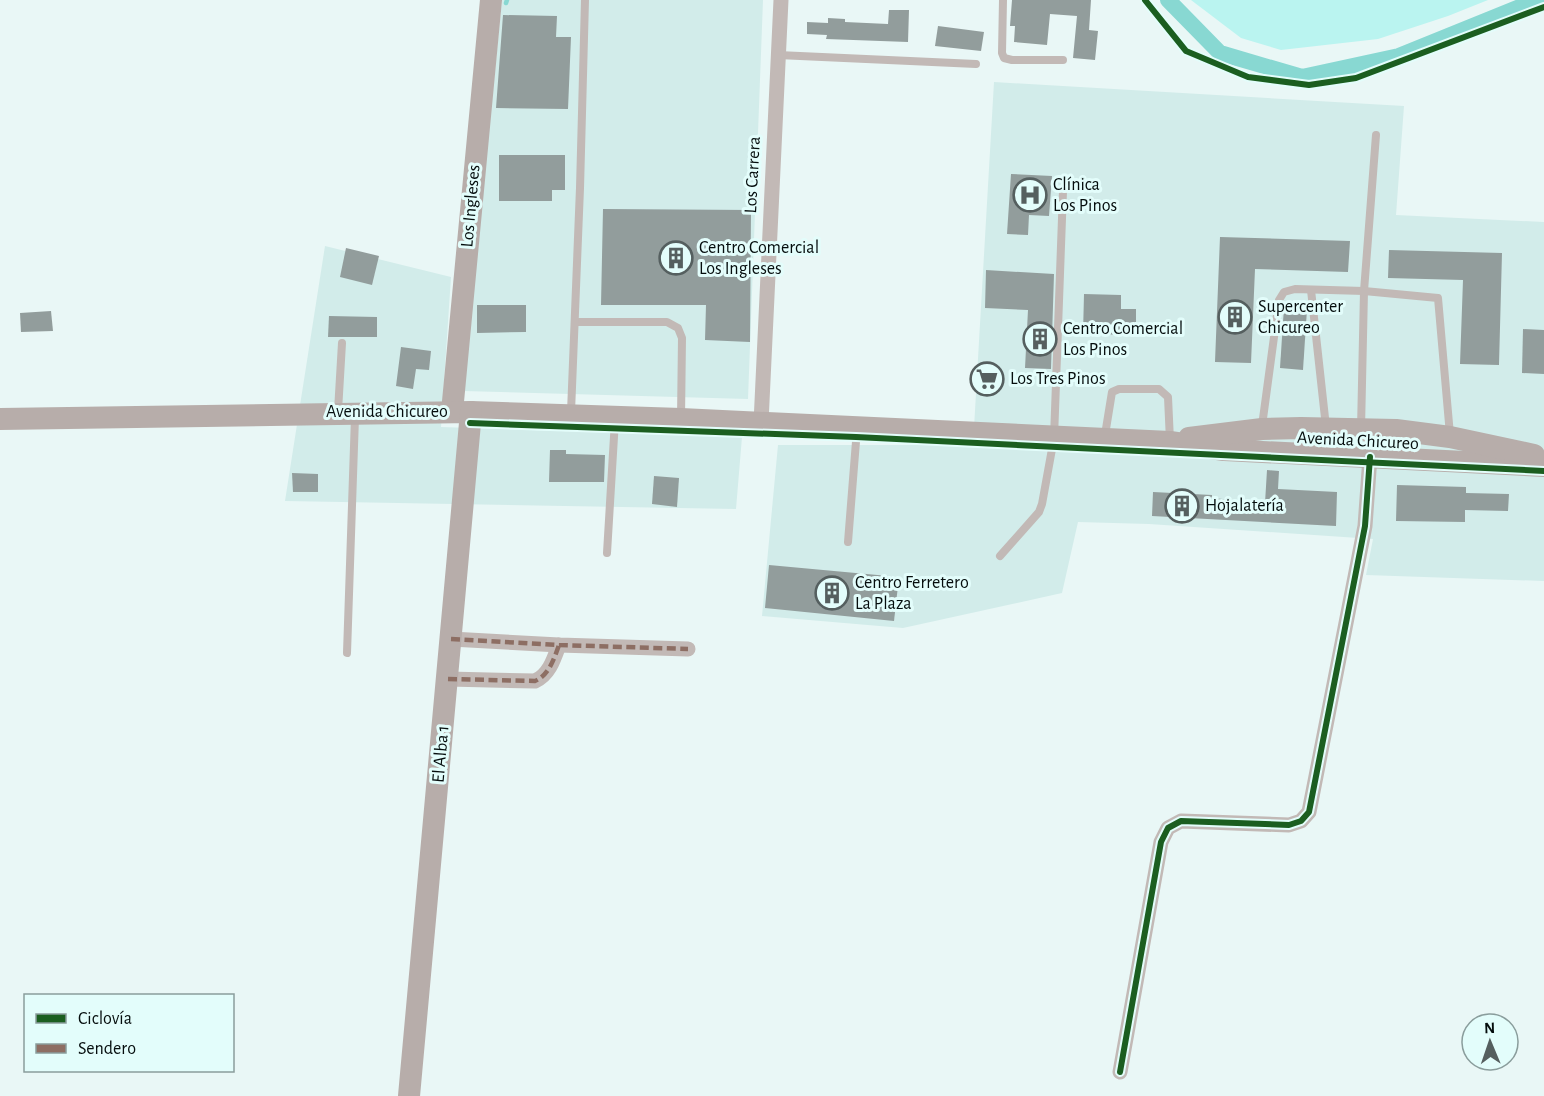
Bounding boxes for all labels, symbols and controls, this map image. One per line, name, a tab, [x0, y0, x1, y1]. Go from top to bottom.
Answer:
street label: Los Carrera	[742, 136, 764, 214]
street label: Los Ingleses	[458, 164, 484, 248]
place label: Clínica Los Pinos	[1053, 176, 1117, 215]
hospital icon: Clínica Los Pinos	[1012, 177, 1048, 213]
place label: Centro Comercial Los Ingleses	[699, 239, 819, 278]
building icon: Centro Comercial Los Ingleses	[658, 240, 694, 276]
place label: Supercenter Chicureo	[1258, 298, 1343, 337]
building icon: Supercenter Chicureo	[1217, 299, 1253, 335]
place label: Centro Comercial Los Pinos	[1063, 320, 1183, 359]
building icon: Centro Comercial Los Pinos	[1022, 321, 1058, 357]
supermarket icon: Los Tres Pinos	[969, 361, 1005, 397]
place label: Los Tres Pinos	[1010, 370, 1106, 388]
street label: Avenida Chicureo	[326, 403, 448, 421]
street label: Avenida Chicureo	[1297, 429, 1420, 453]
building icon: Hojalatería	[1164, 488, 1200, 524]
place label: Hojalatería	[1205, 497, 1284, 515]
place label: Centro Ferretero La Plaza	[855, 574, 969, 613]
building icon: Centro Ferretero La Plaza	[814, 575, 850, 611]
street label: El Alba 1	[430, 724, 452, 784]
legend	[24, 994, 234, 1072]
text: Ciclovía	[78, 1010, 132, 1028]
north arrow	[1460, 1012, 1520, 1072]
text: N	[1484, 1020, 1495, 1036]
text: Sendero	[78, 1040, 136, 1058]

